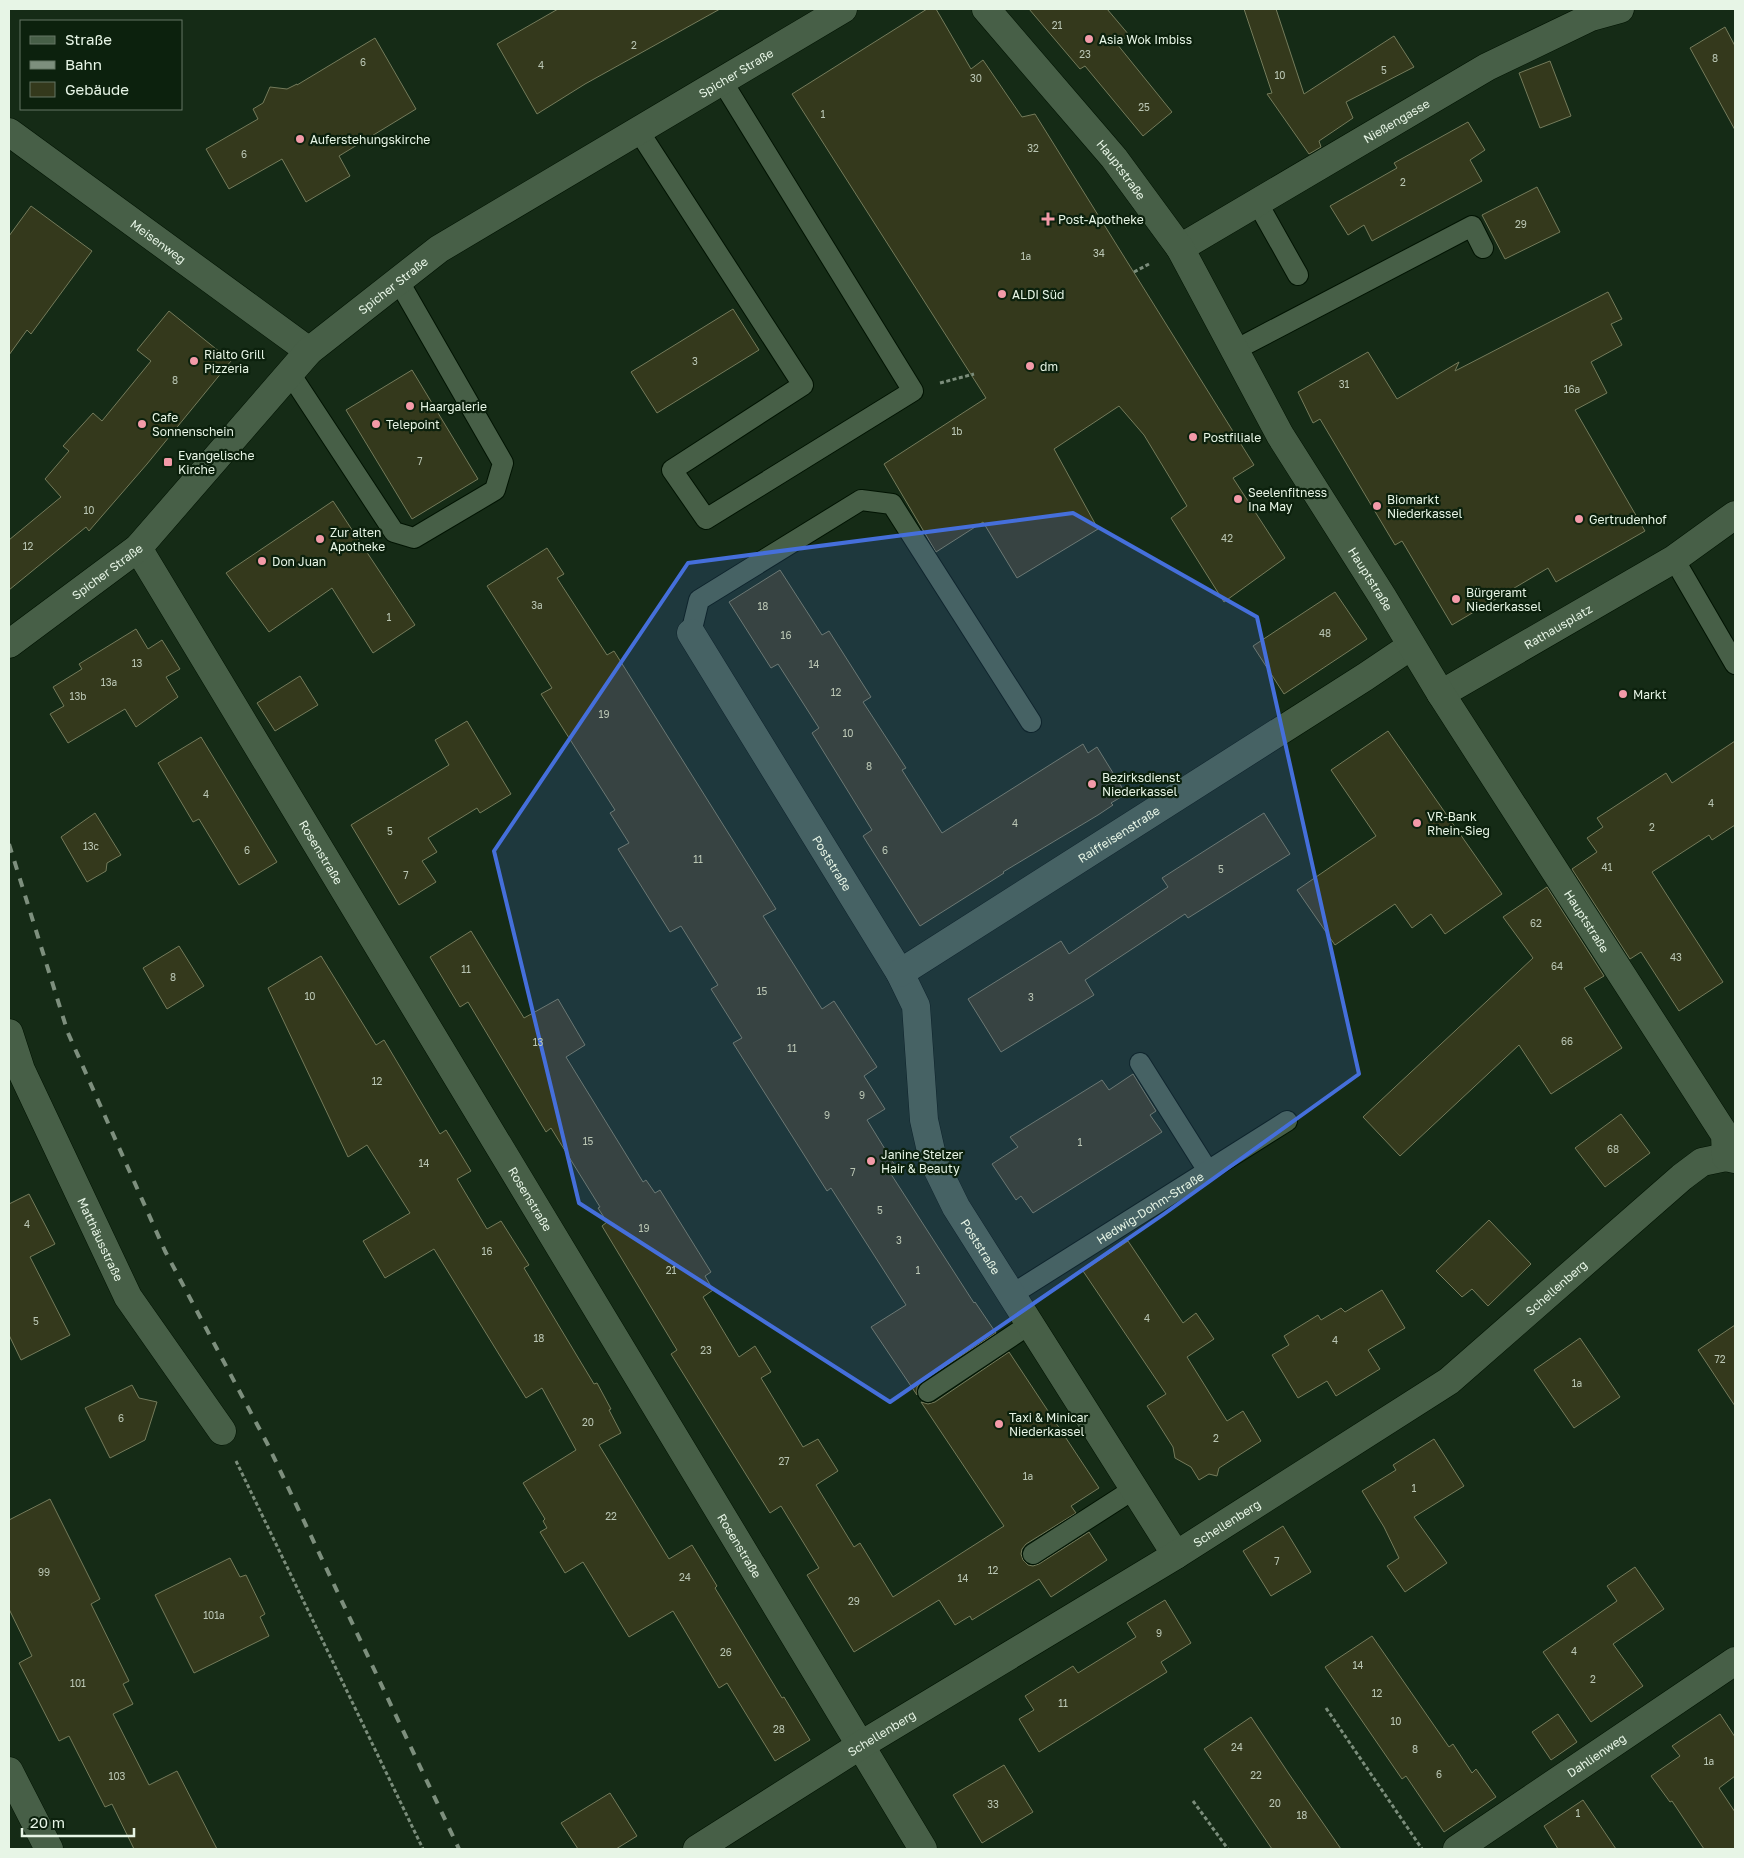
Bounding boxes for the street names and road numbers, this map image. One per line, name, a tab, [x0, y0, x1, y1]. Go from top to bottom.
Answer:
street label: Spicher Straße	[696, 45, 776, 101]
street label: Nießengasse	[1360, 95, 1432, 146]
street label: Hauptstraße	[1094, 136, 1149, 202]
street label: Meisenweg	[128, 216, 189, 266]
street label: Spicher Straße	[355, 253, 431, 317]
street label: Spicher Straße	[69, 540, 145, 602]
street label: Hauptstraße	[1345, 544, 1396, 613]
street label: Rathausplatz	[1521, 601, 1595, 652]
street label: Raiffeisenstraße	[1075, 802, 1162, 866]
street label: Rosenstraße	[296, 817, 347, 887]
street label: Poststraße	[810, 832, 855, 894]
street label: Hauptstraße	[1561, 887, 1613, 955]
street label: Rosenstraße	[505, 1164, 556, 1234]
street label: Hedwig-Dohm-Straße	[1093, 1168, 1206, 1247]
street label: Matthäusstraße	[75, 1195, 127, 1284]
street label: Poststraße	[958, 1216, 1004, 1277]
street label: Schellenberg	[1522, 1256, 1590, 1318]
street label: Schellenberg	[1190, 1496, 1263, 1550]
street label: Rosenstraße	[715, 1511, 765, 1580]
street label: Schellenberg	[845, 1706, 918, 1759]
street label: Dahlienweg	[1564, 1730, 1628, 1780]

